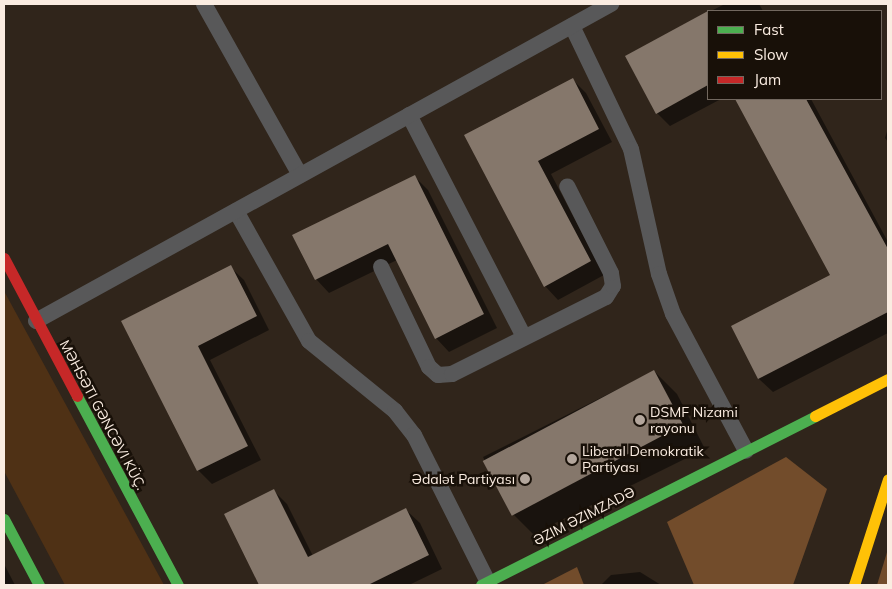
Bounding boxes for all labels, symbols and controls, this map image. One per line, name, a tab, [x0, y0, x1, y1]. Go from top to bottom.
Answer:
legend	[707, 10, 882, 100]
text: Fast	[754, 20, 784, 39]
text: Slow	[754, 45, 788, 64]
text: Jam	[754, 70, 781, 89]
street label: MƏHSƏTI GƏNCƏVI KÜÇ.	[56, 337, 150, 493]
place label: DSMF Nizami rayonu	[650, 404, 738, 437]
marker: DSMF Nizami rayonu	[634, 414, 646, 426]
place label: Liberal Demokratik Partiyası	[582, 443, 704, 476]
marker: Liberal Demokratik Partiyası	[566, 453, 578, 465]
place label: Ədalət Partiyası	[411, 471, 515, 487]
marker: Ədalət Partiyası	[519, 473, 531, 485]
street label: ƏZIM ƏZIMZADƏ	[530, 483, 638, 549]

